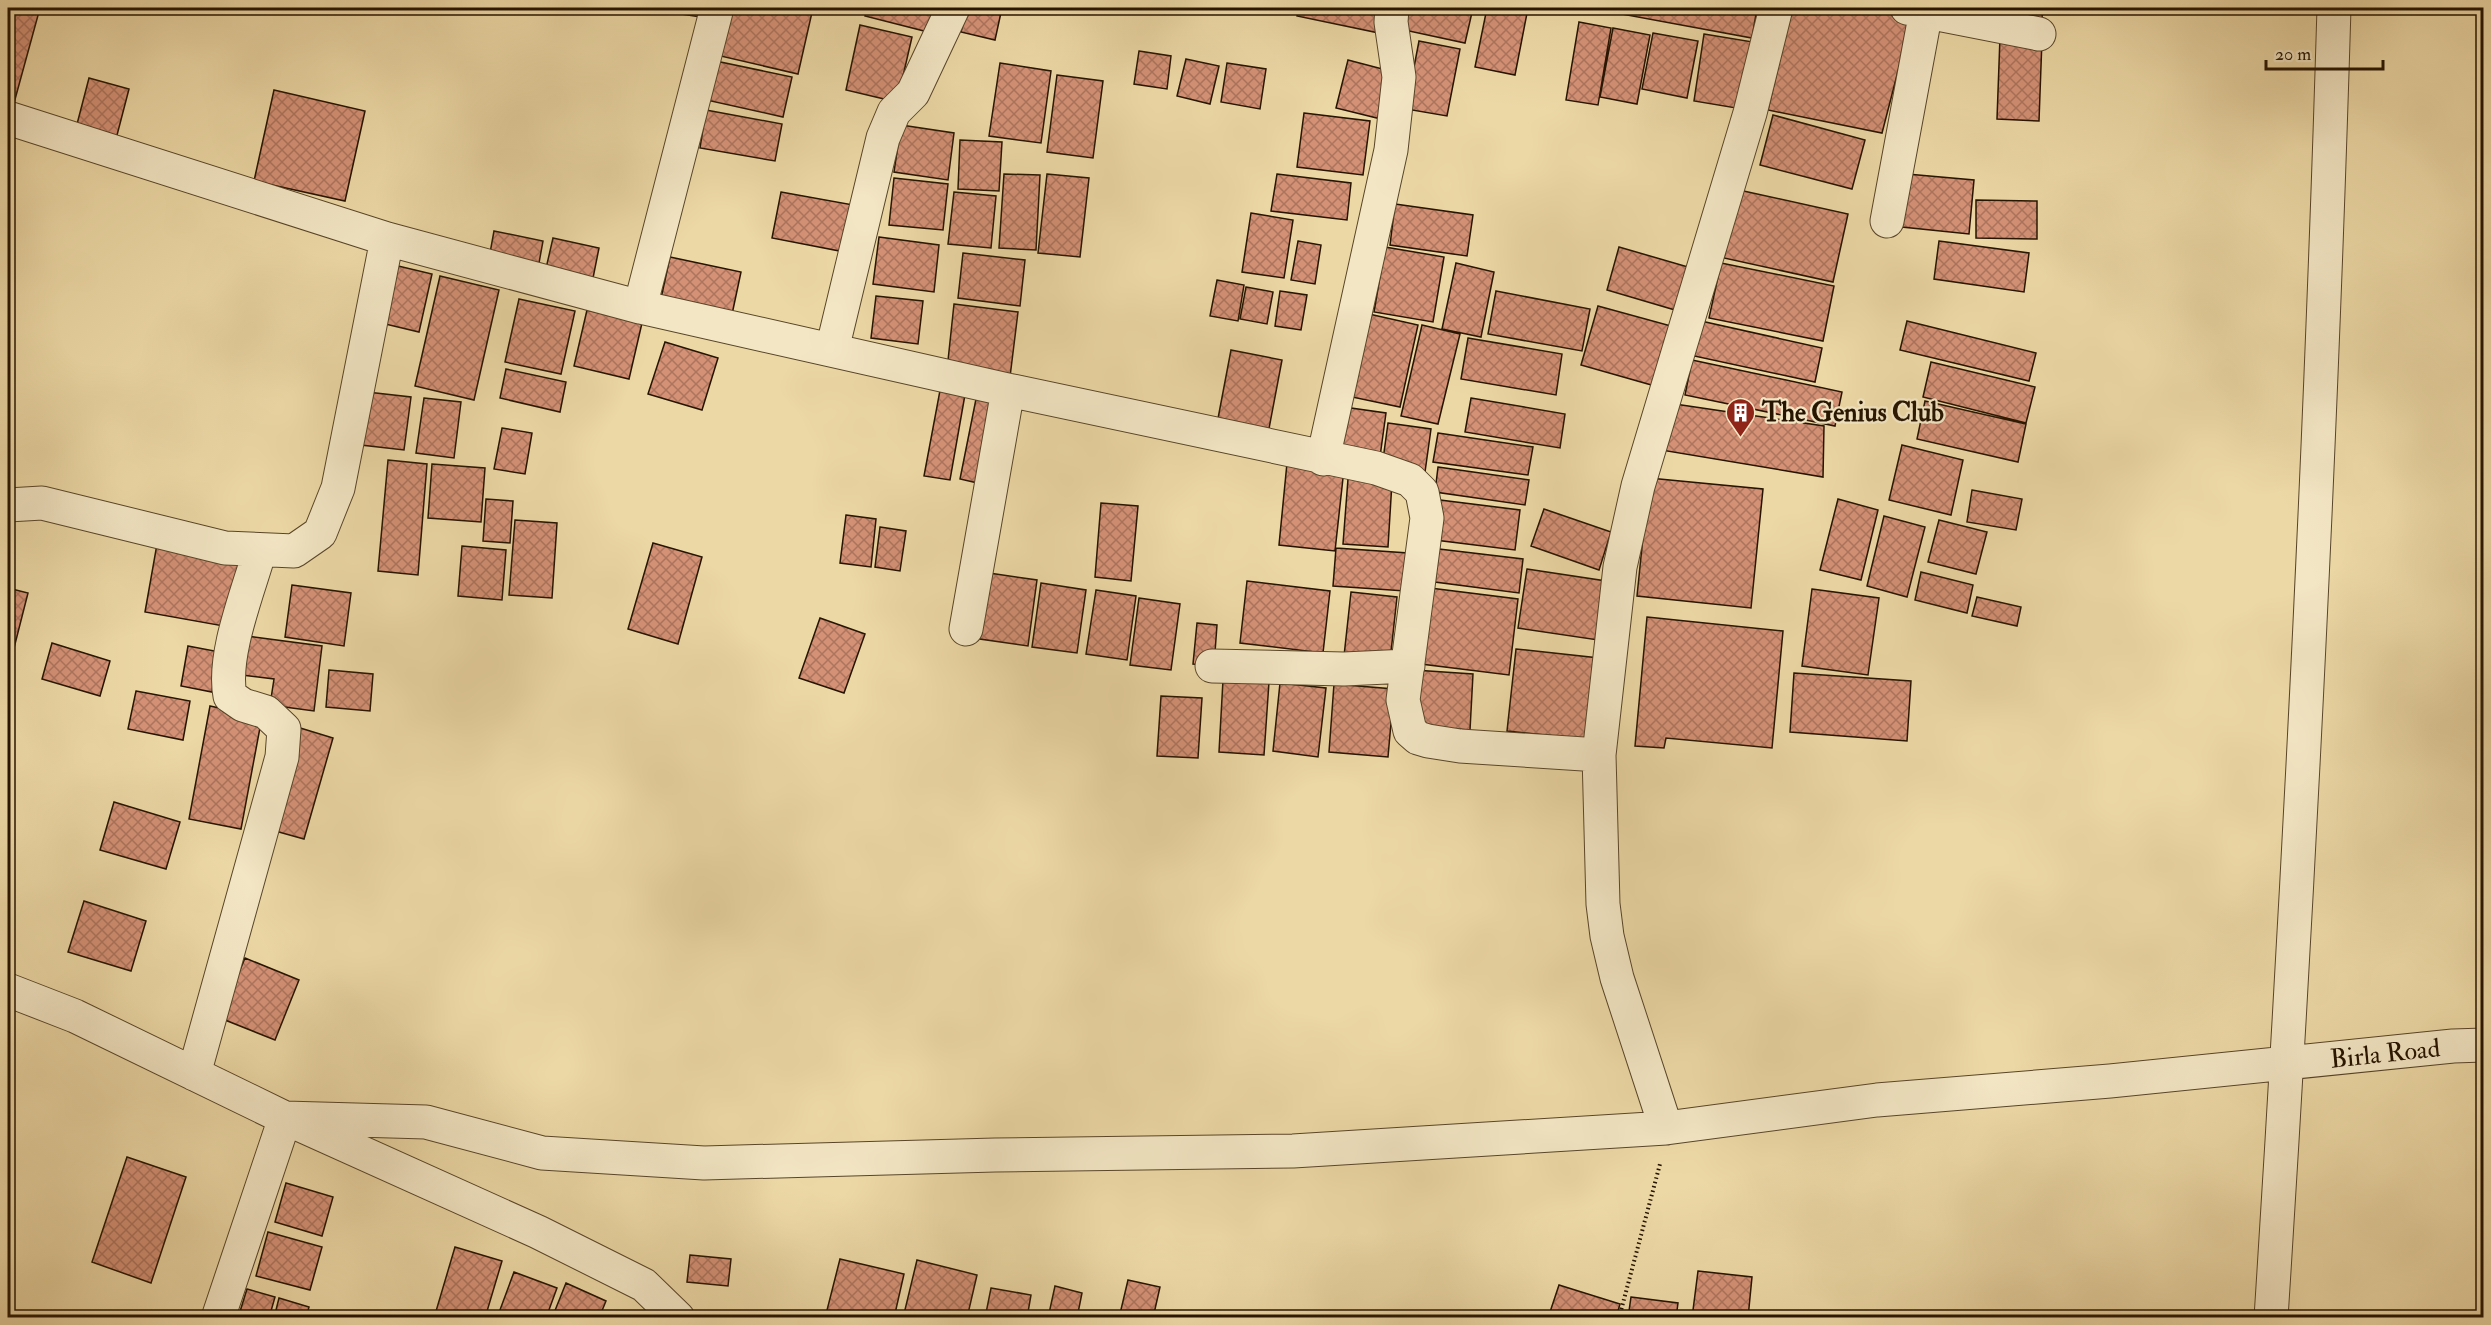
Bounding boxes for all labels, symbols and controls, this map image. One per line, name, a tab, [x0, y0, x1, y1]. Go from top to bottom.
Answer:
scale bar	[2266, 33, 2383, 71]
text: 20 m	[2275, 43, 2311, 66]
building icon: The Genius Club	[1725, 396, 1757, 438]
place label: The Genius Club	[1761, 397, 1944, 429]
street label: Birla Road	[2328, 1032, 2442, 1076]

